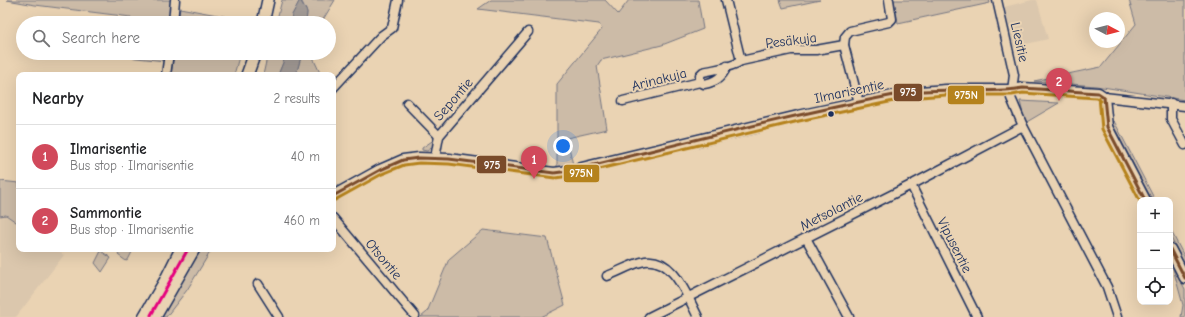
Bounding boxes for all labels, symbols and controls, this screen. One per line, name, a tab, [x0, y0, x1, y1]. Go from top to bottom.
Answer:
north arrow	[1089, 12, 1125, 48]
search box	[16, 16, 336, 60]
street label: Liesitie	[1007, 21, 1032, 64]
icon: search	[30, 27, 52, 49]
text: Search here	[62, 29, 140, 47]
street label: Pesäkuja	[764, 29, 818, 52]
street label: Arinakuja	[630, 64, 688, 95]
pin: 2	[1046, 68, 1072, 101]
street label: Sepontie	[430, 74, 477, 124]
street label: Ilmarisentie	[813, 76, 886, 107]
line badge: 975	[893, 83, 923, 102]
line badge: 975N	[947, 85, 985, 105]
text: 975	[900, 86, 916, 99]
text: Nearby	[32, 89, 83, 108]
text: 975N	[954, 89, 978, 102]
text: 2 results	[273, 91, 320, 106]
unlabelled marker	[826, 109, 836, 119]
your location	[553, 136, 573, 156]
text: Ilmarisentie	[70, 140, 147, 158]
pin: 1	[521, 146, 547, 179]
text: 1	[42, 149, 48, 164]
text: 40 m	[291, 149, 320, 164]
line badge: 975	[476, 155, 507, 174]
text: Bus stop · Ilmarisentie	[70, 158, 194, 173]
text: 975	[484, 159, 500, 172]
line badge: 975N	[563, 164, 600, 183]
text: 975N	[569, 167, 593, 180]
street label: Metsolantie	[797, 188, 865, 234]
map controls	[1137, 197, 1173, 305]
button: +	[1137, 197, 1173, 233]
text: Sammontie	[70, 204, 142, 222]
text: 2	[42, 213, 48, 228]
text: 460 m	[284, 213, 320, 228]
street label: Vipusentie	[933, 215, 976, 276]
text: Bus stop · Ilmarisentie	[70, 222, 194, 237]
button: −	[1137, 233, 1173, 269]
street label: Otsontie	[362, 235, 406, 283]
button: locate	[1137, 269, 1173, 305]

